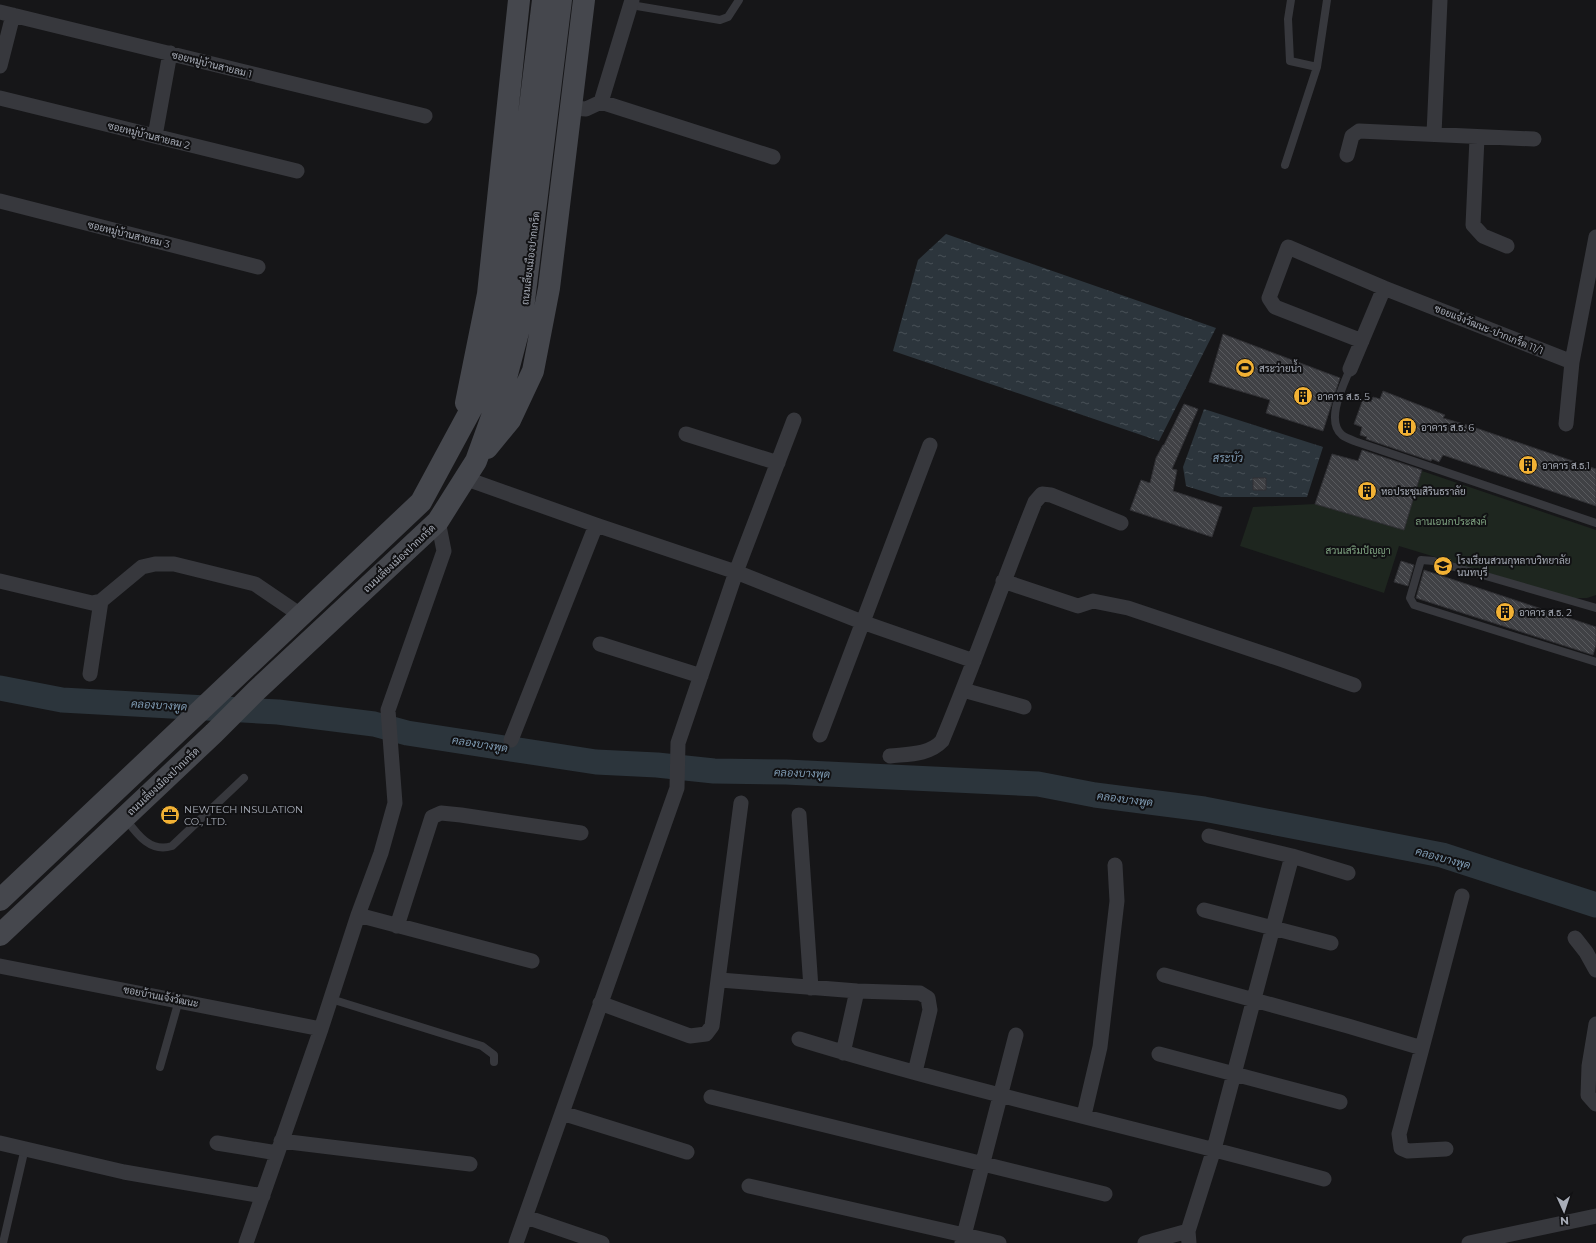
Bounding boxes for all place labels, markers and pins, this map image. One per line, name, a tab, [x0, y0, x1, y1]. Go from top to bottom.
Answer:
sports icon: สระว่ายน้ำ	[1234, 357, 1256, 379]
place label: สระว่ายน้ำ	[1259, 359, 1302, 375]
building icon: อาคาร ส.ธ. 5	[1292, 385, 1314, 407]
place label: อาคาร ส.ธ. 5	[1317, 390, 1370, 403]
building icon: อาคาร ส.ธ. 6	[1396, 416, 1418, 438]
place label: อาคาร ส.ธ. 6	[1421, 421, 1474, 434]
building icon: อาคาร ส.ธ.1	[1517, 454, 1539, 476]
place label: อาคาร ส.ธ.1	[1542, 459, 1590, 472]
building icon: หอประชุมสิรินธราลัย	[1356, 480, 1378, 502]
place label: หอประชุมสิรินธราลัย	[1381, 485, 1466, 499]
place label: โรงเรียนสวนกุหลาบวิทยาลัย นนทบุรี	[1456, 554, 1571, 580]
school or university icon: โรงเรียนสวนกุหลาบวิทยาลัย นนทบุรี	[1432, 555, 1454, 577]
building icon: อาคาร ส.ธ. 2	[1494, 601, 1516, 623]
place label: อาคาร ส.ธ. 2	[1519, 606, 1572, 619]
place label: NEWTECH INSULATION CO., LTD.	[184, 803, 303, 828]
office icon: NEWTECH INSULATION CO., LTD.	[159, 804, 181, 826]

